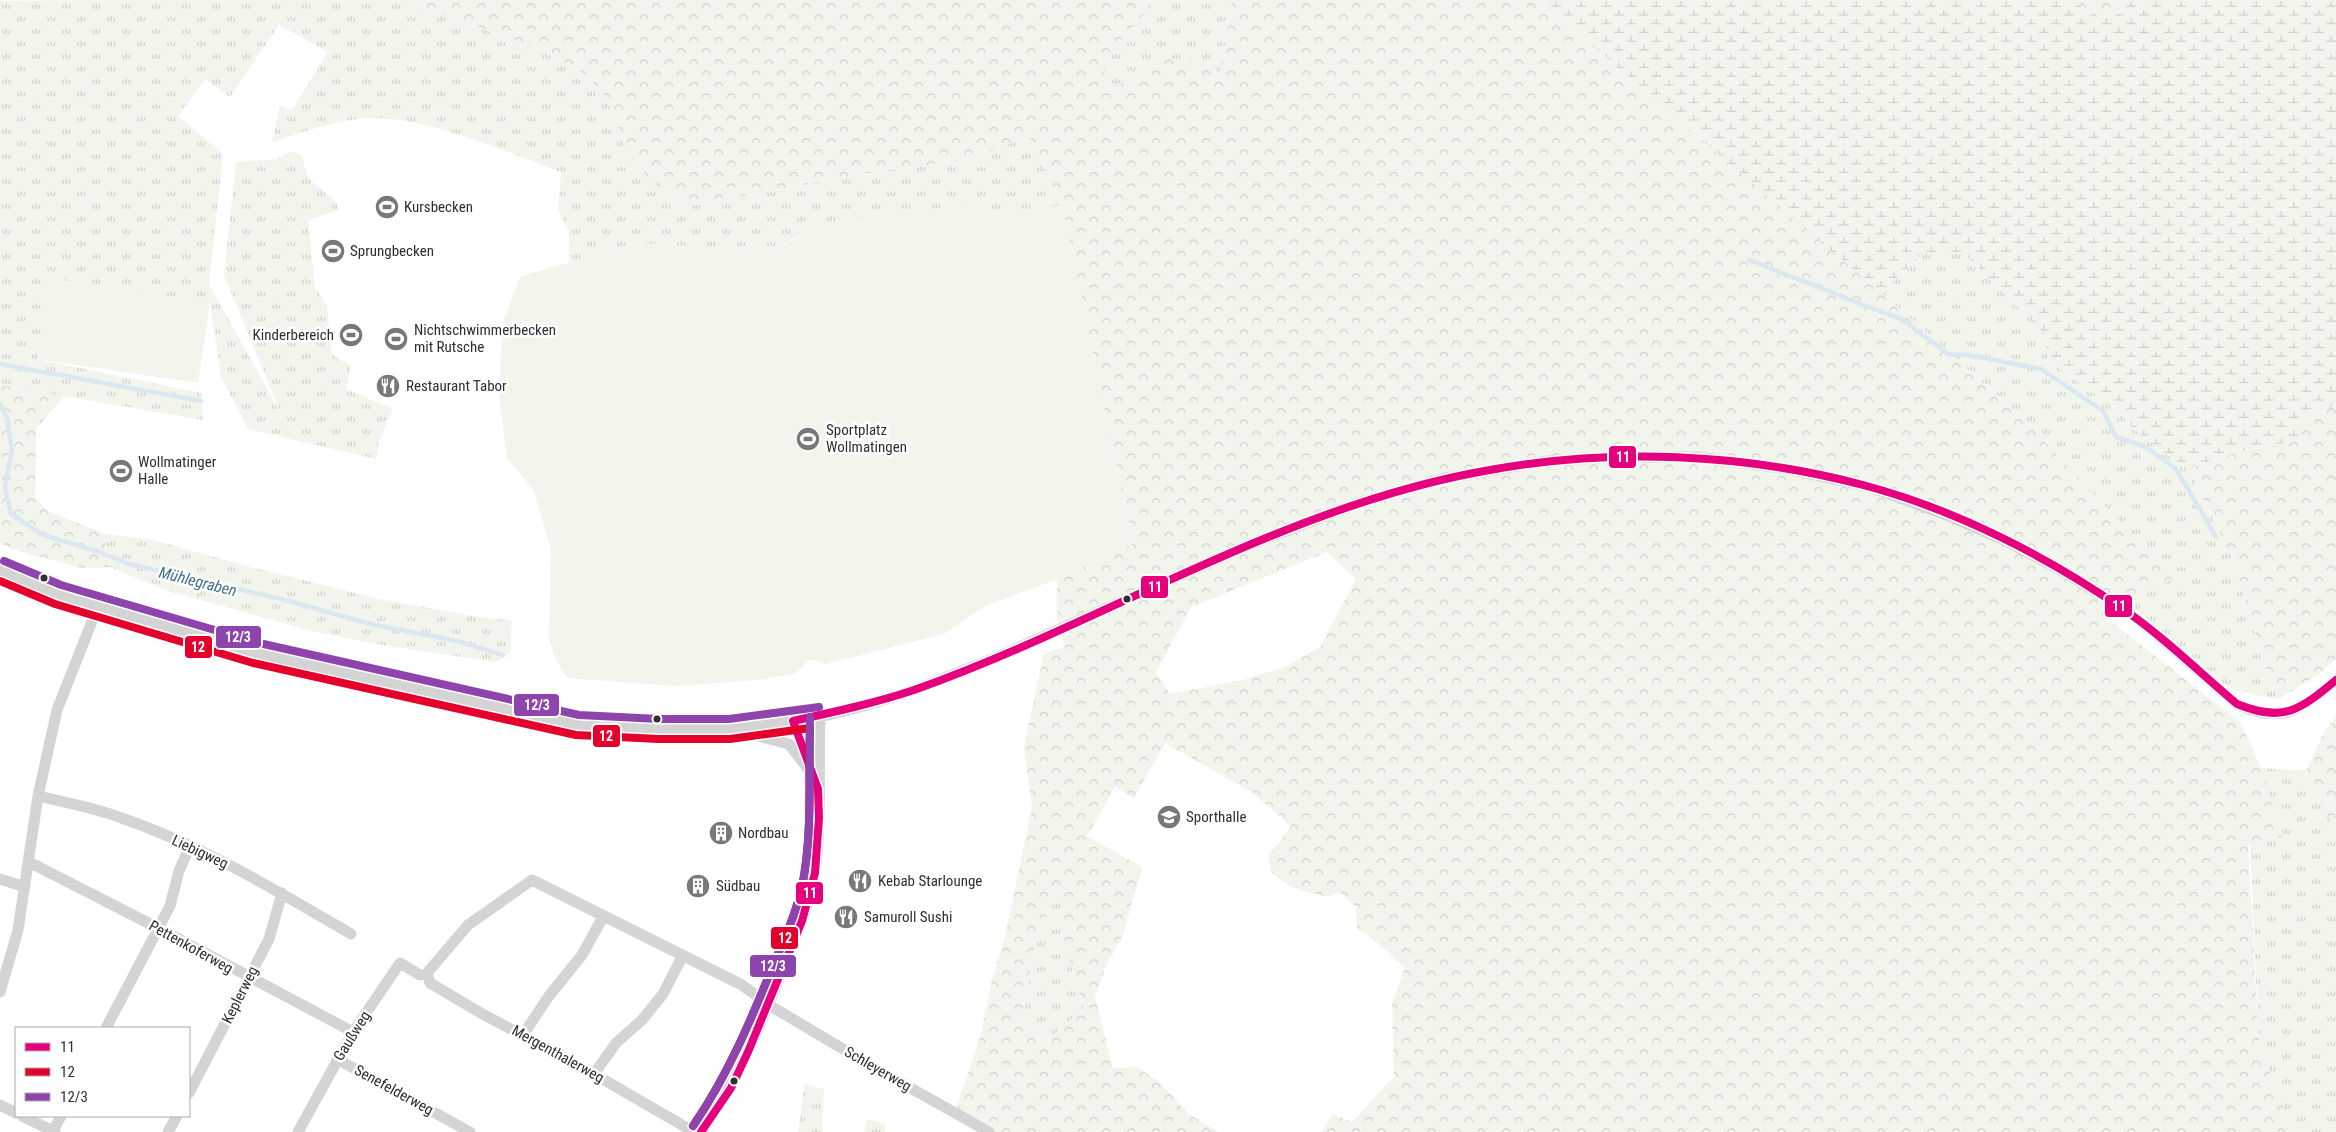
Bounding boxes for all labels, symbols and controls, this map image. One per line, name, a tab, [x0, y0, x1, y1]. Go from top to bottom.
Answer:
sports icon: Kursbecken	[374, 194, 400, 220]
place label: Kursbecken	[404, 198, 473, 216]
sports icon: Sprungbecken	[320, 238, 346, 264]
place label: Sprungbecken	[350, 242, 434, 260]
place label: Nichtschwimmerbecken mit Rutsche	[414, 321, 556, 356]
sports icon: Kinderbereich	[338, 322, 364, 348]
place label: Kinderbereich	[253, 326, 334, 344]
sports icon: Nichtschwimmerbecken mit Rutsche	[383, 326, 409, 352]
restaurant icon: Restaurant Tabor	[375, 373, 401, 399]
place label: Restaurant Tabor	[406, 377, 507, 395]
place label: Sportplatz Wollmatingen	[826, 421, 907, 456]
sports icon: Sportplatz Wollmatingen	[795, 426, 821, 452]
line badge: 11	[1608, 445, 1637, 469]
text: 11	[1616, 449, 1630, 465]
place label: Wollmatinger Halle	[138, 453, 217, 488]
sports icon: Wollmatinger Halle	[108, 458, 134, 484]
water label: Mühlegraben	[157, 563, 239, 600]
unlabelled marker	[39, 573, 49, 583]
line badge: 11	[1140, 575, 1169, 599]
text: 11	[1148, 579, 1162, 595]
unlabelled marker	[1122, 594, 1132, 604]
line badge: 11	[2104, 594, 2133, 618]
text: 11	[2112, 598, 2126, 614]
line badge: 12/3	[215, 625, 262, 649]
text: 12/3	[225, 629, 251, 645]
line badge: 12	[184, 635, 213, 659]
text: 12	[191, 639, 205, 655]
line badge: 12/3	[513, 693, 560, 717]
text: 12/3	[524, 697, 550, 713]
unlabelled marker	[652, 714, 662, 724]
line badge: 12	[592, 724, 621, 748]
text: 12	[599, 728, 613, 744]
school or university icon: Sporthalle	[1156, 804, 1182, 830]
place label: Sporthalle	[1186, 808, 1246, 826]
building icon: Nordbau	[708, 820, 734, 846]
place label: Nordbau	[738, 824, 789, 842]
street label: Liebigweg	[169, 831, 231, 873]
restaurant icon: Kebab Starlounge	[847, 868, 873, 894]
place label: Kebab Starlounge	[878, 872, 982, 890]
building icon: Südbau	[685, 873, 711, 899]
place label: Südbau	[716, 877, 760, 895]
line badge: 11	[795, 881, 824, 905]
text: 11	[803, 885, 817, 901]
restaurant icon: Samuroll Sushi	[833, 904, 859, 930]
place label: Samuroll Sushi	[864, 908, 952, 926]
street label: Pettenkoferweg	[146, 917, 236, 977]
line badge: 12	[770, 926, 799, 950]
text: 12	[778, 930, 792, 946]
line badge: 12/3	[749, 954, 797, 978]
text: 12/3	[760, 958, 786, 974]
street label: Keplerweg	[218, 963, 262, 1027]
street label: Gaußweg	[330, 1008, 374, 1064]
street label: Mergenthalerweg	[509, 1021, 607, 1087]
legend	[15, 1027, 190, 1117]
text: 11	[60, 1038, 75, 1056]
street label: Schleyerweg	[841, 1043, 915, 1095]
street label: Senefelderweg	[351, 1061, 437, 1119]
text: 12	[60, 1063, 75, 1081]
unlabelled marker	[729, 1076, 739, 1086]
text: 12/3	[60, 1088, 88, 1106]

